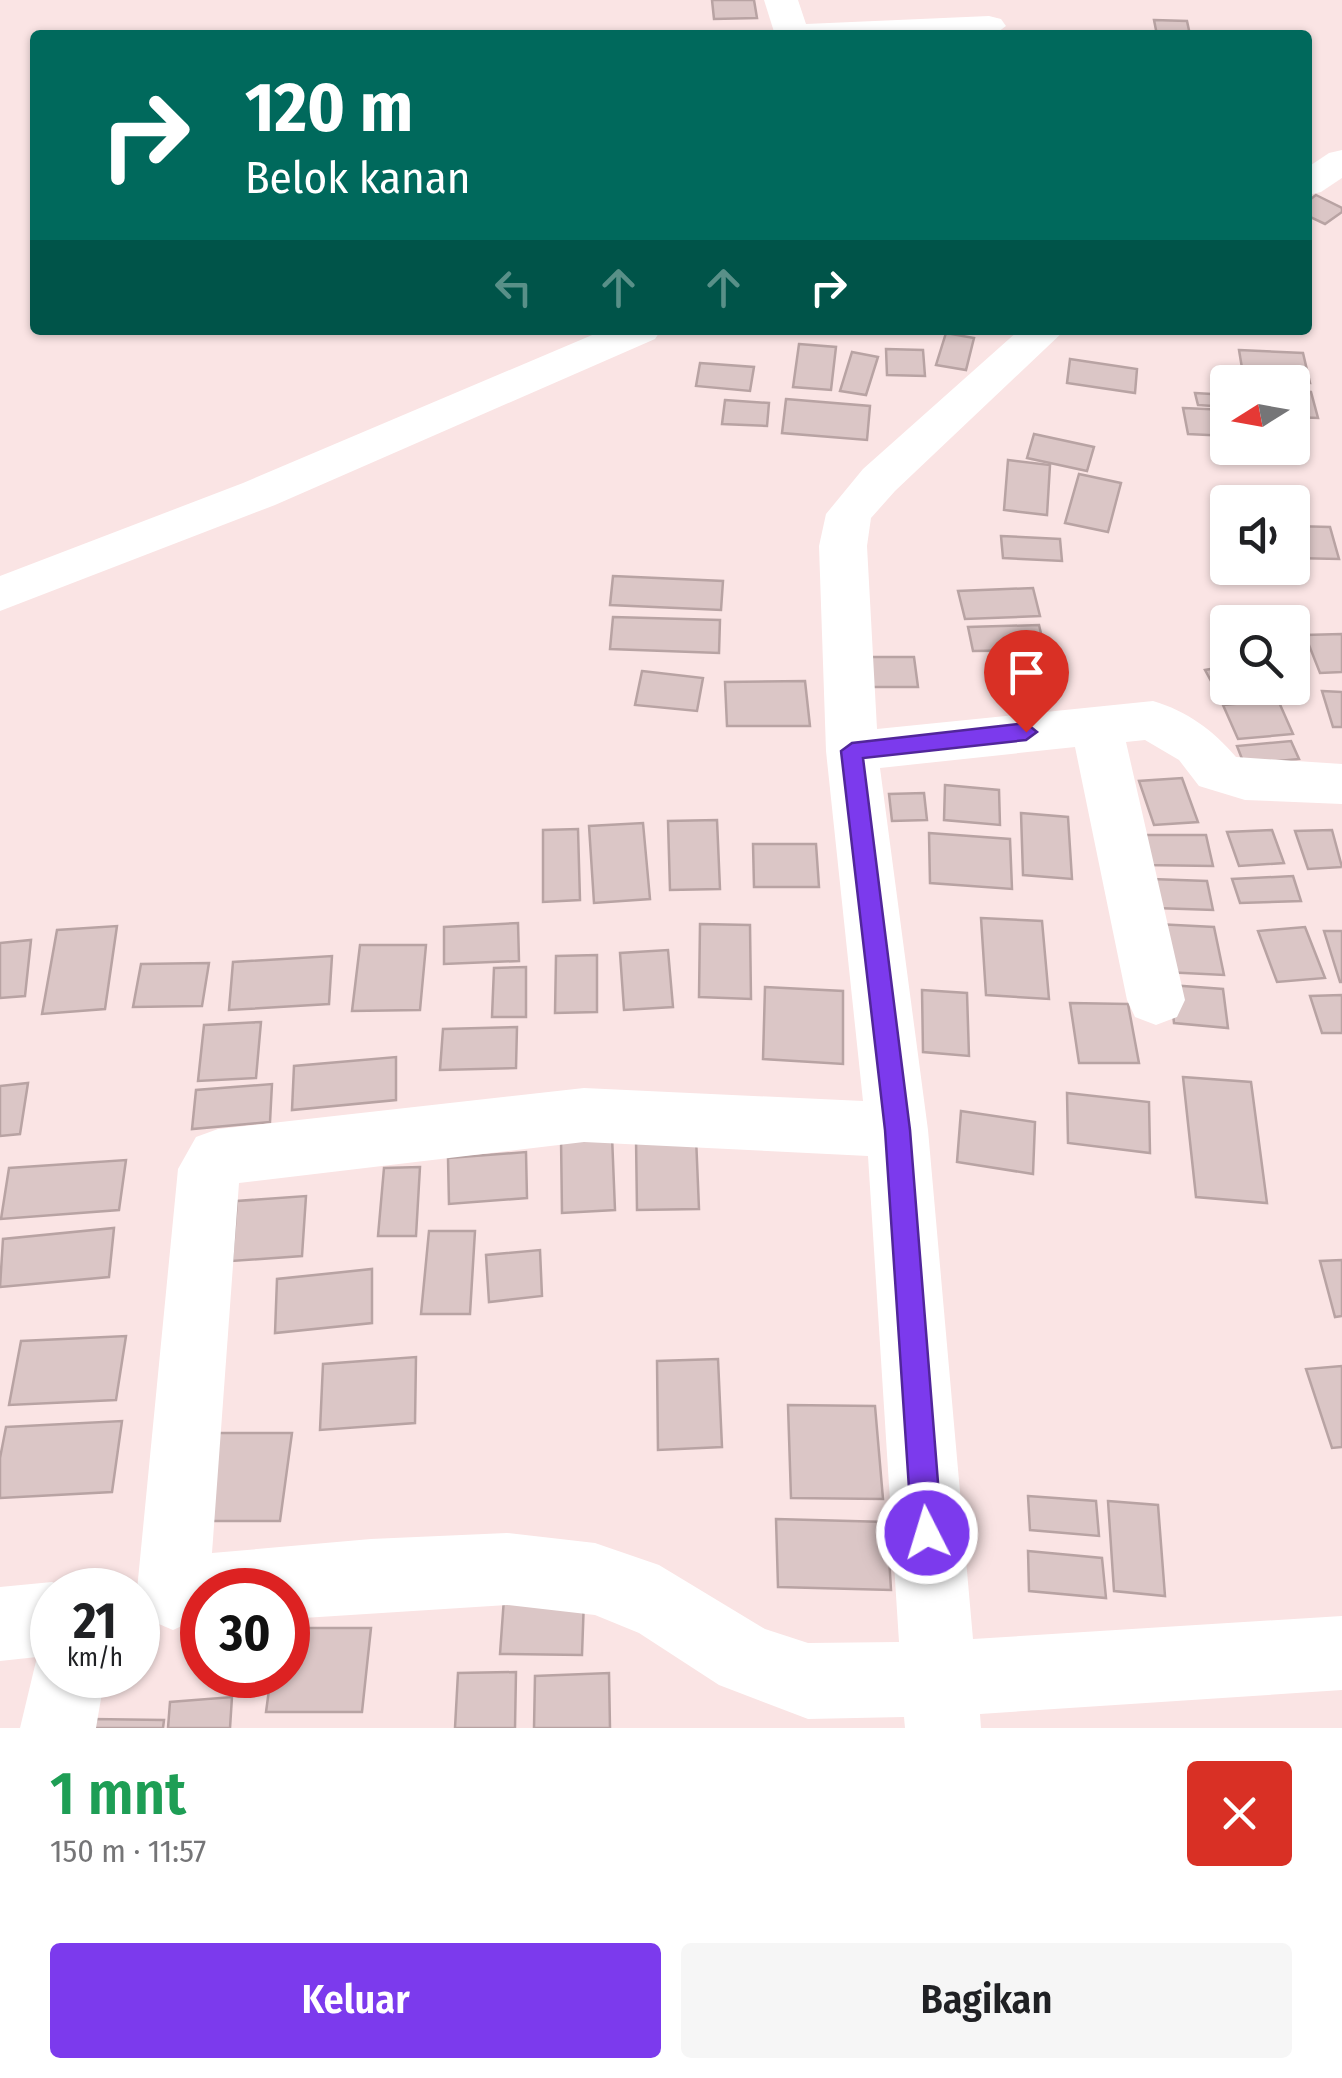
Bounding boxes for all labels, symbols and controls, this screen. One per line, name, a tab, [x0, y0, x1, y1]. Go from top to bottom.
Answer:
text: 120 m	[245, 66, 413, 150]
icon: right	[80, 70, 210, 200]
text: Belok kanan	[245, 151, 471, 205]
icon: left	[486, 260, 541, 315]
icon: ahead	[591, 260, 646, 315]
icon: ahead	[696, 260, 751, 315]
icon: right	[801, 260, 856, 315]
north arrow	[1210, 365, 1310, 465]
map controls	[1210, 365, 1310, 705]
button: sound	[1210, 485, 1310, 585]
button: search	[1210, 605, 1310, 705]
pin	[984, 630, 1069, 733]
icon: arrive	[999, 645, 1054, 700]
position arrow	[875, 1481, 979, 1585]
speed limit sign: 30	[180, 1568, 310, 1698]
text: 21	[73, 1591, 117, 1651]
text: km/h	[67, 1643, 123, 1673]
text: 1 mnt	[50, 1758, 186, 1830]
button: close	[1187, 1761, 1292, 1866]
text: 150 m · 11:57	[50, 1832, 206, 1870]
button: Keluar	[50, 1943, 661, 2058]
button: Bagikan	[681, 1943, 1292, 2058]

